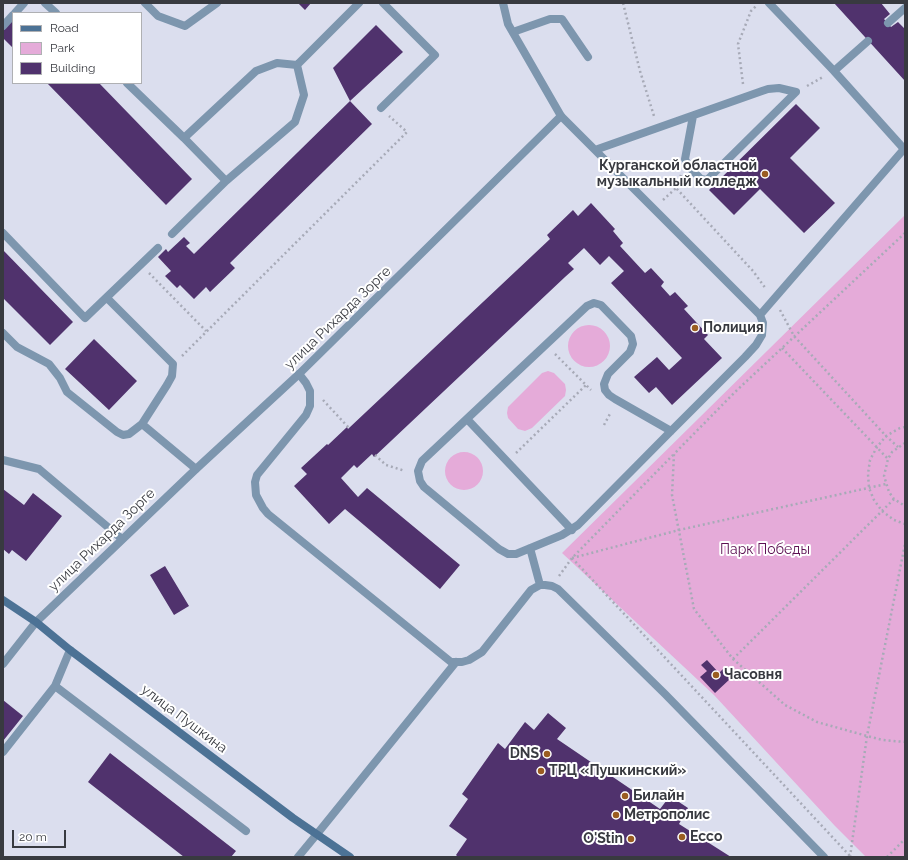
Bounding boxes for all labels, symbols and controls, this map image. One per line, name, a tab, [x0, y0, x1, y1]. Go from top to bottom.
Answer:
legend	[12, 12, 142, 84]
text: Road	[50, 21, 79, 35]
text: Park	[50, 41, 75, 55]
text: Building	[50, 61, 96, 75]
place label: Курганской областной музыкальный колледж	[597, 158, 757, 190]
marker: Курганской областной музыкальный колледж	[760, 169, 770, 179]
street label: улица Рихарда Зорге	[281, 263, 395, 373]
place label: Полиция	[703, 320, 764, 336]
marker: Полиция	[690, 323, 700, 333]
street label: улица Рихарда Зорге	[45, 485, 159, 595]
park label: Парк Победы	[720, 542, 810, 558]
place label: Часовня	[724, 667, 782, 683]
marker: Часовня	[711, 670, 721, 680]
street label: улица Пушкина	[138, 681, 230, 757]
place label: DNS	[510, 746, 539, 762]
marker: DNS	[542, 749, 552, 759]
place label: ТРЦ «Пушкинский»	[549, 763, 686, 779]
marker: ТРЦ «Пушкинский»	[536, 766, 546, 776]
place label: Билайн	[633, 788, 684, 804]
marker: Билайн	[620, 791, 630, 801]
place label: Метрополис	[624, 807, 710, 823]
marker: Метрополис	[611, 810, 621, 820]
scale bar	[14, 822, 68, 848]
place label: Ecco	[690, 829, 722, 845]
text: 20 m	[19, 830, 47, 844]
place label: O'Stin	[583, 831, 623, 847]
marker: Ecco	[677, 832, 687, 842]
marker: O'Stin	[626, 834, 636, 844]

